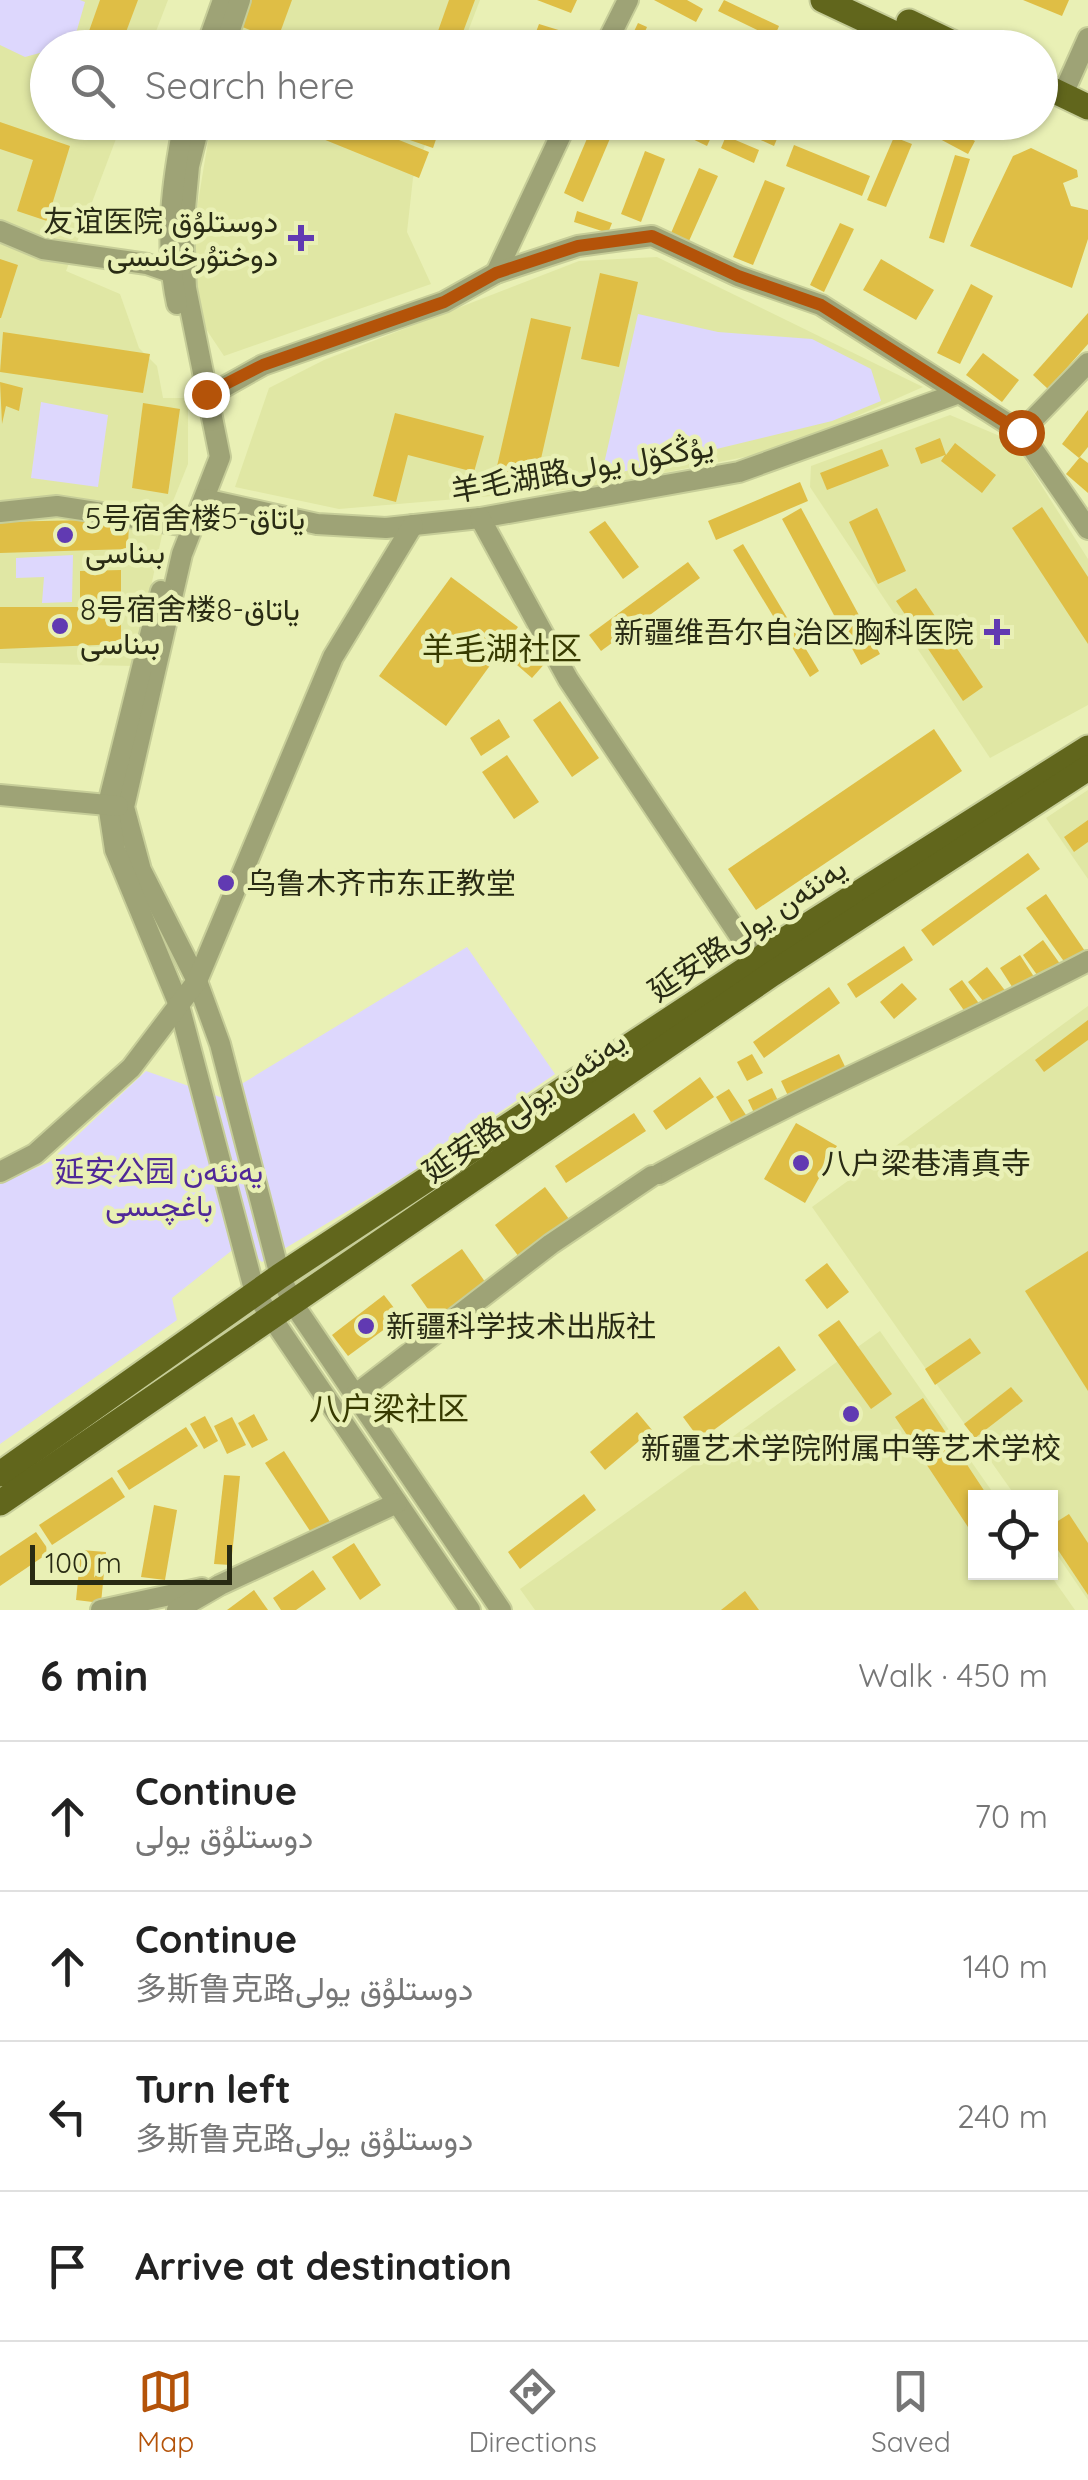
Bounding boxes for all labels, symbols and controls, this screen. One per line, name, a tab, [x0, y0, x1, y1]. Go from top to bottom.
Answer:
search box	[30, 30, 1058, 140]
icon: search	[65, 58, 120, 113]
text: Search here	[145, 61, 355, 109]
place label: 友谊医院 دوستلۇق دوختۇرخانىسى	[43, 202, 278, 274]
marker: 友谊医院 دوستلۇق دوختۇرخانىسى	[288, 225, 314, 251]
route end	[184, 372, 230, 418]
route start	[999, 410, 1045, 456]
street label: 羊毛湖路يۇڭكۆل يولى	[448, 426, 716, 510]
place label: 5号宿舍楼5-ياتاق بىناسى	[85, 499, 305, 571]
marker: 5号宿舍楼5-ياتاق بىناسى	[54, 524, 76, 546]
place label: 8号宿舍楼8-ياتاق بىناسى	[80, 590, 300, 662]
place label: 新疆维吾尔自治区胸科医院	[614, 613, 974, 651]
marker: 8号宿舍楼8-ياتاق بىناسى	[49, 615, 71, 637]
marker: 新疆维吾尔自治区胸科医院	[984, 619, 1010, 645]
district label: 羊毛湖社区	[422, 628, 582, 668]
street label: 延安路يەنئەن يولى	[641, 849, 853, 1009]
place label: 乌鲁木齐市东正教堂	[246, 864, 516, 902]
marker: 乌鲁木齐市东正教堂	[215, 872, 237, 894]
street label: 延安路 يەنئەن يولى	[415, 1022, 633, 1190]
place label: 八户梁巷清真寺	[821, 1144, 1031, 1182]
park label: 延安公园 يەنئەن باغچىسى	[55, 1152, 263, 1226]
marker: 八户梁巷清真寺	[790, 1152, 812, 1174]
place label: 新疆科学技术出版社	[386, 1307, 656, 1345]
marker: 新疆科学技术出版社	[355, 1315, 377, 1337]
district label: 八户梁社区	[309, 1388, 469, 1428]
marker: 新疆艺术学院附属中等艺术学校	[840, 1403, 862, 1425]
place label: 新疆艺术学院附属中等艺术学校	[641, 1429, 1061, 1467]
map controls	[968, 1490, 1058, 1580]
button: locate	[968, 1490, 1058, 1580]
scale bar	[30, 1540, 232, 1584]
text: 100 m	[45, 1545, 122, 1580]
text: 6 min	[40, 1649, 149, 1702]
text: Walk · 450 m	[858, 1655, 1048, 1695]
text: Continue	[135, 1767, 297, 1815]
icon: ahead	[40, 1789, 95, 1844]
text: 70 m	[975, 1796, 1048, 1836]
text: دوستلۇق يولى	[135, 1816, 313, 1856]
text: Continue	[135, 1915, 297, 1963]
icon: ahead	[40, 1939, 95, 1994]
text: 140 m	[963, 1946, 1048, 1986]
text: 多斯鲁克路دوستلۇق يولى	[135, 1968, 473, 2008]
text: Turn left	[135, 2065, 291, 2113]
icon: left	[40, 2089, 95, 2144]
text: 240 m	[957, 2096, 1048, 2136]
text: 多斯鲁克路دوستلۇق يولى	[135, 2118, 473, 2158]
icon: arrive	[40, 2239, 95, 2294]
text: Arrive at destination	[135, 2242, 512, 2290]
tab: Map	[137, 2364, 194, 2459]
tab: Directions	[468, 2364, 597, 2459]
tab: Saved	[871, 2364, 951, 2459]

